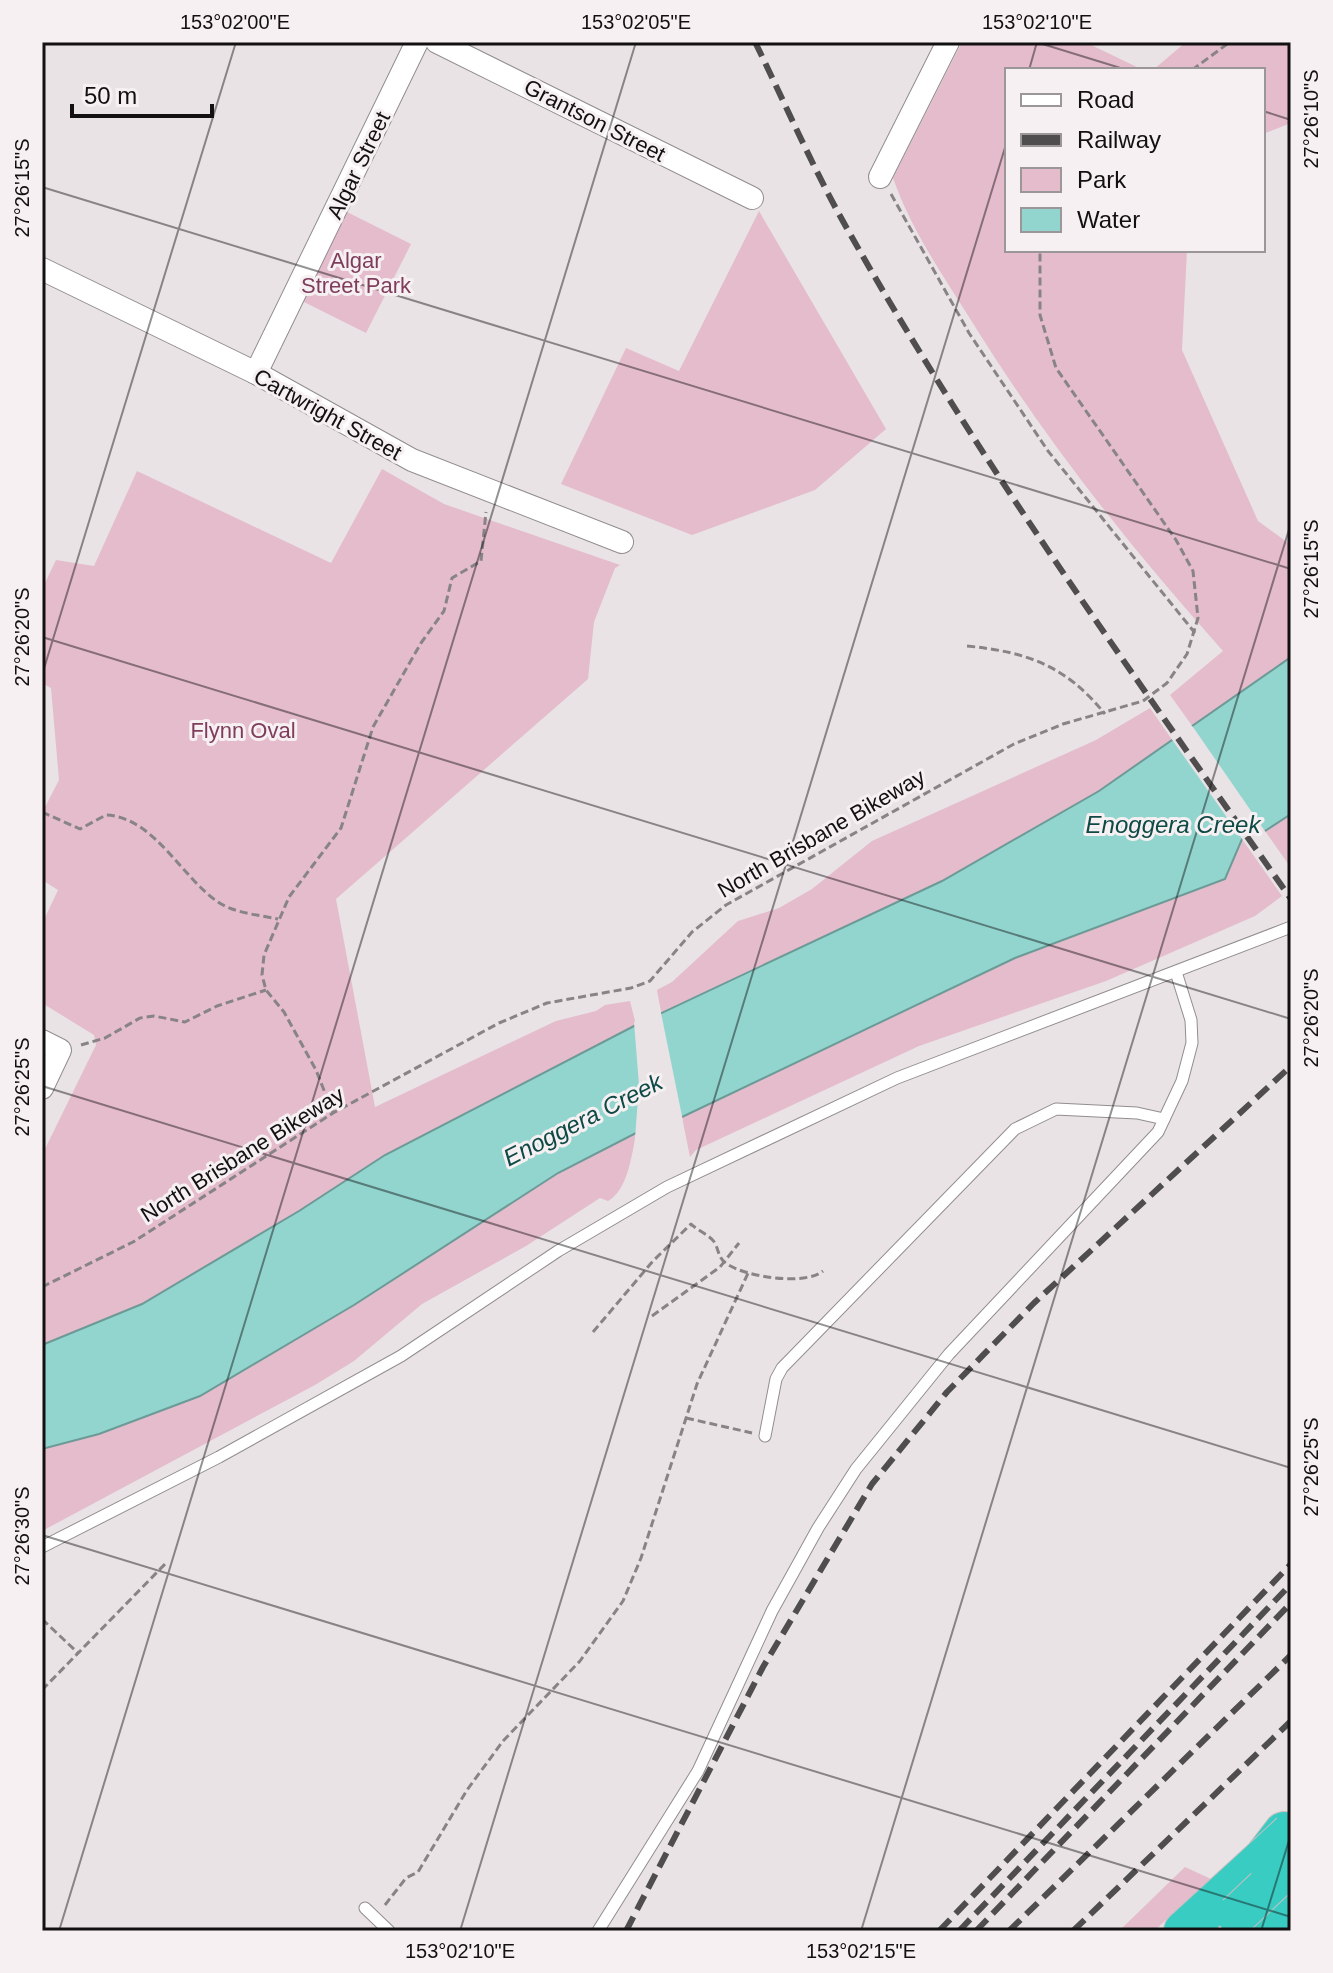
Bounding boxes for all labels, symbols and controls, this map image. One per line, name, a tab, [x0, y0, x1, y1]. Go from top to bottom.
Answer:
text: 153°02'00"E	[180, 11, 290, 33]
text: 153°02'05"E	[581, 11, 691, 33]
text: 153°02'10"E	[982, 11, 1092, 33]
scale bar	[72, 68, 212, 118]
legend	[1005, 68, 1265, 252]
text: 27°26'10"S	[1300, 70, 1322, 169]
street label: Grantson Street	[520, 74, 670, 167]
text: 50 m	[84, 82, 137, 109]
text: Road	[1077, 86, 1134, 113]
street label: Algar Street	[322, 108, 395, 223]
text: Railway	[1077, 126, 1161, 153]
text: 27°26'15"S	[11, 139, 33, 238]
text: Park	[1077, 166, 1127, 193]
text: Water	[1077, 206, 1140, 233]
park label: Algar Street Park	[301, 248, 412, 298]
street label: Cartwright Street	[250, 363, 406, 465]
text: 27°26'15"S	[1300, 520, 1322, 619]
text: 27°26'20"S	[11, 588, 33, 687]
park label: Flynn Oval	[190, 718, 296, 743]
street label: North Brisbane Bikeway	[713, 764, 929, 903]
water label: Enoggera Creek	[1086, 811, 1262, 838]
text: 27°26'20"S	[1300, 969, 1322, 1068]
text: 27°26'25"S	[11, 1038, 33, 1137]
water label: Enoggera Creek	[499, 1067, 669, 1171]
street label: North Brisbane Bikeway	[136, 1082, 348, 1227]
text: 27°26'25"S	[1300, 1418, 1322, 1517]
text: 27°26'30"S	[11, 1487, 33, 1586]
text: 153°02'10"E	[405, 1940, 515, 1962]
text: 153°02'15"E	[806, 1940, 916, 1962]

